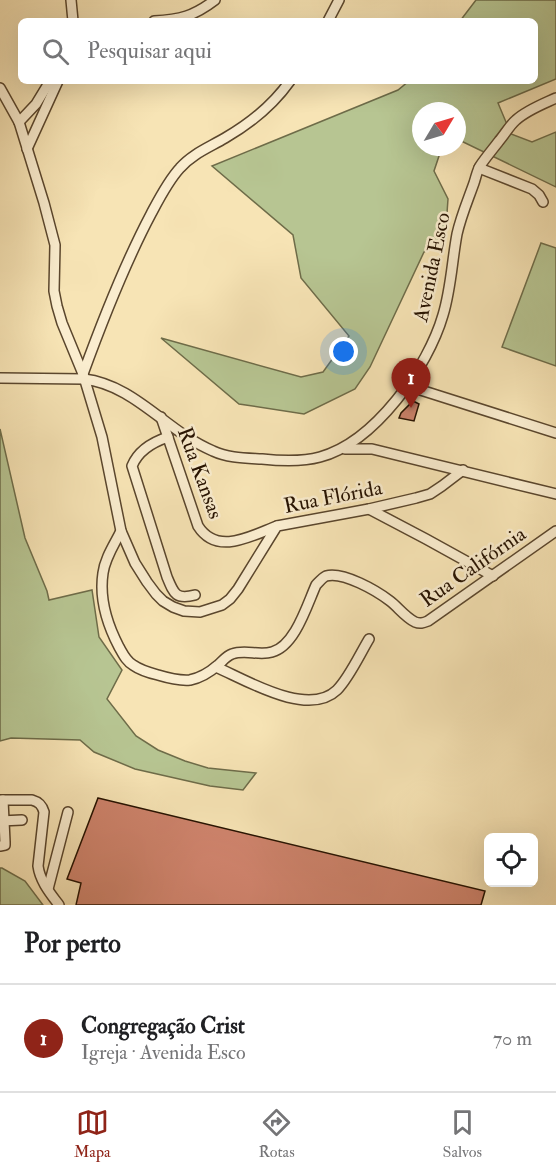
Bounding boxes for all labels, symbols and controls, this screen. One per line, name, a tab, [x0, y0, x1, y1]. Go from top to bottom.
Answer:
search box	[18, 18, 538, 84]
icon: search	[39, 35, 72, 68]
text: Pesquisar aqui	[87, 37, 212, 65]
north arrow	[412, 102, 466, 156]
street label: Avenida Esco	[407, 210, 457, 325]
your location	[329, 337, 358, 366]
pin: 1	[392, 358, 430, 408]
street label: Rua Kansas	[171, 423, 229, 523]
street label: Rua Flórida	[282, 474, 385, 520]
street label: Rua Califórnia	[415, 520, 532, 613]
map controls	[484, 833, 538, 887]
button: locate	[484, 833, 538, 887]
text: Por perto	[24, 928, 121, 960]
text: Congregação Crist	[81, 1012, 245, 1040]
text: 1	[40, 1026, 47, 1051]
text: 70 m	[493, 1026, 532, 1051]
text: Igreja · Avenida Esco	[81, 1040, 246, 1065]
tab: Mapa	[74, 1106, 111, 1162]
tab: Rotas	[258, 1106, 295, 1162]
tab: Salvos	[443, 1106, 482, 1162]

